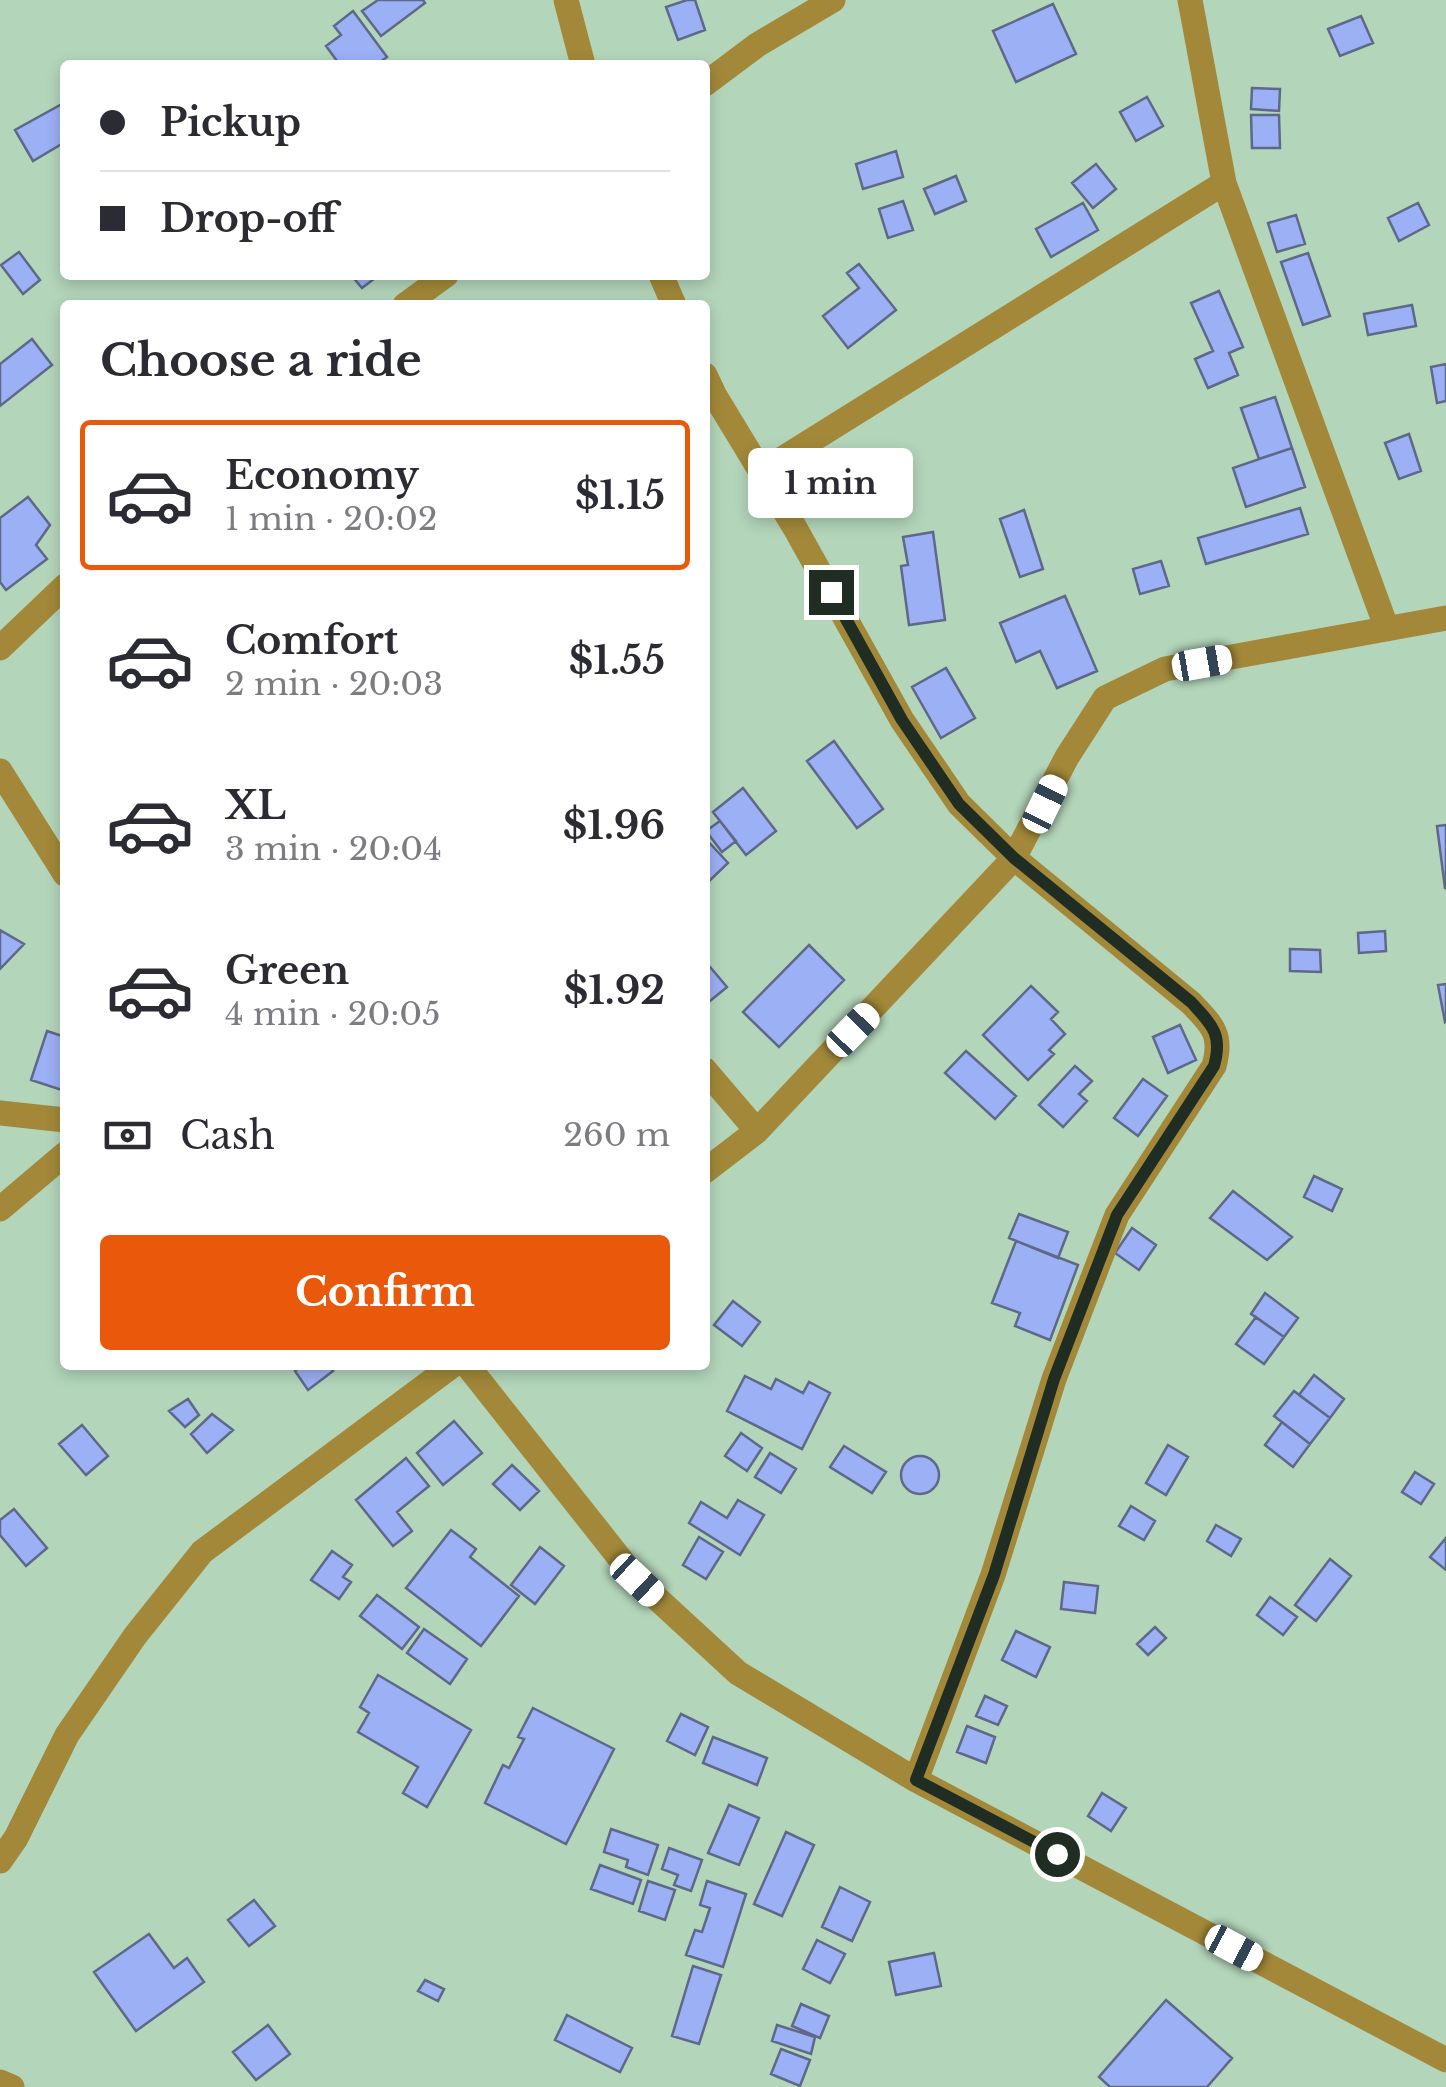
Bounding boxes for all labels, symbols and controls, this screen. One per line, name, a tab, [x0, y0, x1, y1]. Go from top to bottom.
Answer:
text: Pickup	[160, 99, 301, 146]
text: Drop-off	[160, 195, 337, 242]
text: Choose a ride	[100, 332, 422, 388]
callout: 1 min	[748, 447, 914, 517]
icon: car	[105, 450, 195, 540]
text: Economy	[225, 452, 419, 499]
text: 1 min	[784, 463, 877, 503]
text: $1.15	[575, 472, 665, 519]
text: 1 min · 20:02	[225, 499, 437, 539]
route end	[809, 570, 854, 615]
icon: car	[105, 615, 195, 705]
text: Comfort	[225, 617, 398, 664]
text: $1.55	[569, 637, 665, 684]
car	[1170, 643, 1234, 683]
text: 2 min · 20:03	[225, 664, 443, 704]
car	[1018, 770, 1072, 838]
icon: car	[105, 780, 195, 870]
text: XL	[225, 782, 286, 829]
text: $1.96	[563, 802, 665, 849]
text: 3 min · 20:04	[225, 829, 442, 869]
icon: car	[105, 945, 195, 1035]
text: Green	[225, 947, 349, 994]
text: $1.92	[564, 967, 665, 1014]
text: 4 min · 20:05	[225, 994, 440, 1034]
car	[821, 998, 885, 1062]
icon: cash	[100, 1108, 155, 1163]
text: Cash	[180, 1112, 275, 1159]
text: 260 m	[563, 1115, 670, 1155]
button: Confirm	[100, 1235, 670, 1350]
car	[605, 1549, 669, 1611]
route start	[1035, 1832, 1080, 1877]
car	[1200, 1921, 1268, 1975]

